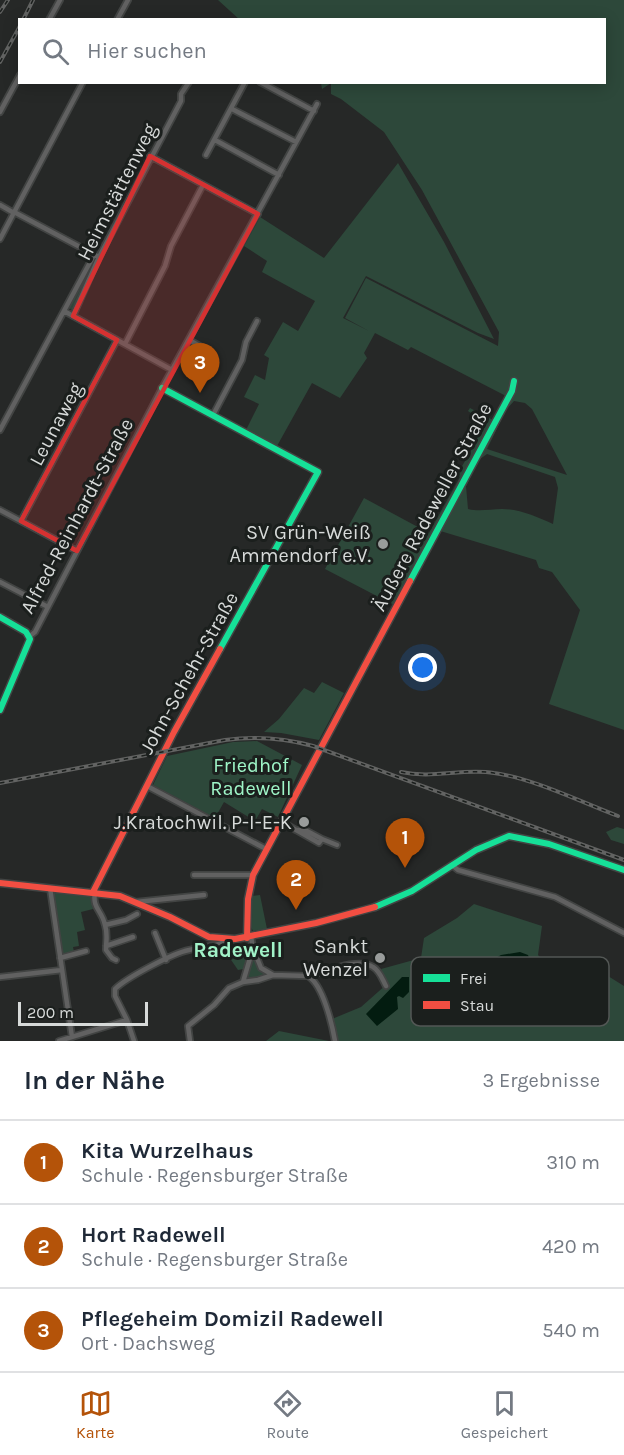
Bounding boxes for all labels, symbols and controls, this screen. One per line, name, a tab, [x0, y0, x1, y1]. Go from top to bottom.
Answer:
search box	[18, 18, 606, 84]
icon: search	[39, 35, 72, 68]
text: Hier suchen	[87, 38, 207, 64]
street label: Heimstättenweg	[73, 120, 161, 264]
pin: 3	[180, 344, 220, 393]
street label: Leunaweg	[25, 378, 87, 470]
street label: Äußere Radeweller Straße	[367, 399, 497, 615]
street label: Alfred-Reinhardt-Straße	[16, 414, 138, 618]
place label: SV Grün-Weiß Ammendorf e.V.	[229, 521, 371, 567]
marker: SV Grün-Weiß Ammendorf e.V.	[376, 537, 390, 551]
street label: John-Schehr-Straße	[135, 588, 243, 758]
your location	[408, 653, 437, 682]
park label: Friedhof Radewell	[210, 754, 292, 800]
place label: J.Kratochwil. P-I-E-K	[114, 811, 292, 834]
marker: J.Kratochwil. P-I-E-K	[297, 815, 311, 829]
pin: 1	[386, 818, 424, 868]
pin: 2	[276, 860, 316, 910]
place label: Sankt Wenzel	[303, 935, 368, 981]
district label: Radewell	[193, 938, 283, 962]
marker: Sankt Wenzel	[373, 951, 387, 965]
legend	[411, 957, 609, 1026]
text: Frei	[460, 969, 487, 988]
text: Stau	[460, 996, 494, 1015]
scale bar	[18, 999, 148, 1026]
text: 200 m	[27, 1003, 74, 1022]
text: In der Nähe	[24, 1065, 165, 1096]
text: 3 Ergebnisse	[483, 1069, 600, 1092]
text: Kita Wurzelhaus	[81, 1138, 254, 1164]
text: 1	[40, 1151, 47, 1174]
text: 310 m	[546, 1151, 600, 1174]
text: Schule · Regensburger Straße	[81, 1164, 348, 1187]
text: Hort Radewell	[81, 1222, 226, 1248]
text: 2	[37, 1235, 50, 1258]
text: 420 m	[542, 1235, 600, 1258]
text: Schule · Regensburger Straße	[81, 1248, 348, 1271]
text: Pflegeheim Domizil Radewell	[81, 1306, 384, 1332]
text: 3	[37, 1319, 50, 1342]
text: 540 m	[542, 1319, 600, 1342]
text: Ort · Dachsweg	[81, 1332, 215, 1355]
tab: Karte	[76, 1387, 115, 1442]
tab: Route	[266, 1387, 309, 1442]
tab: Gespeichert	[461, 1387, 548, 1442]

